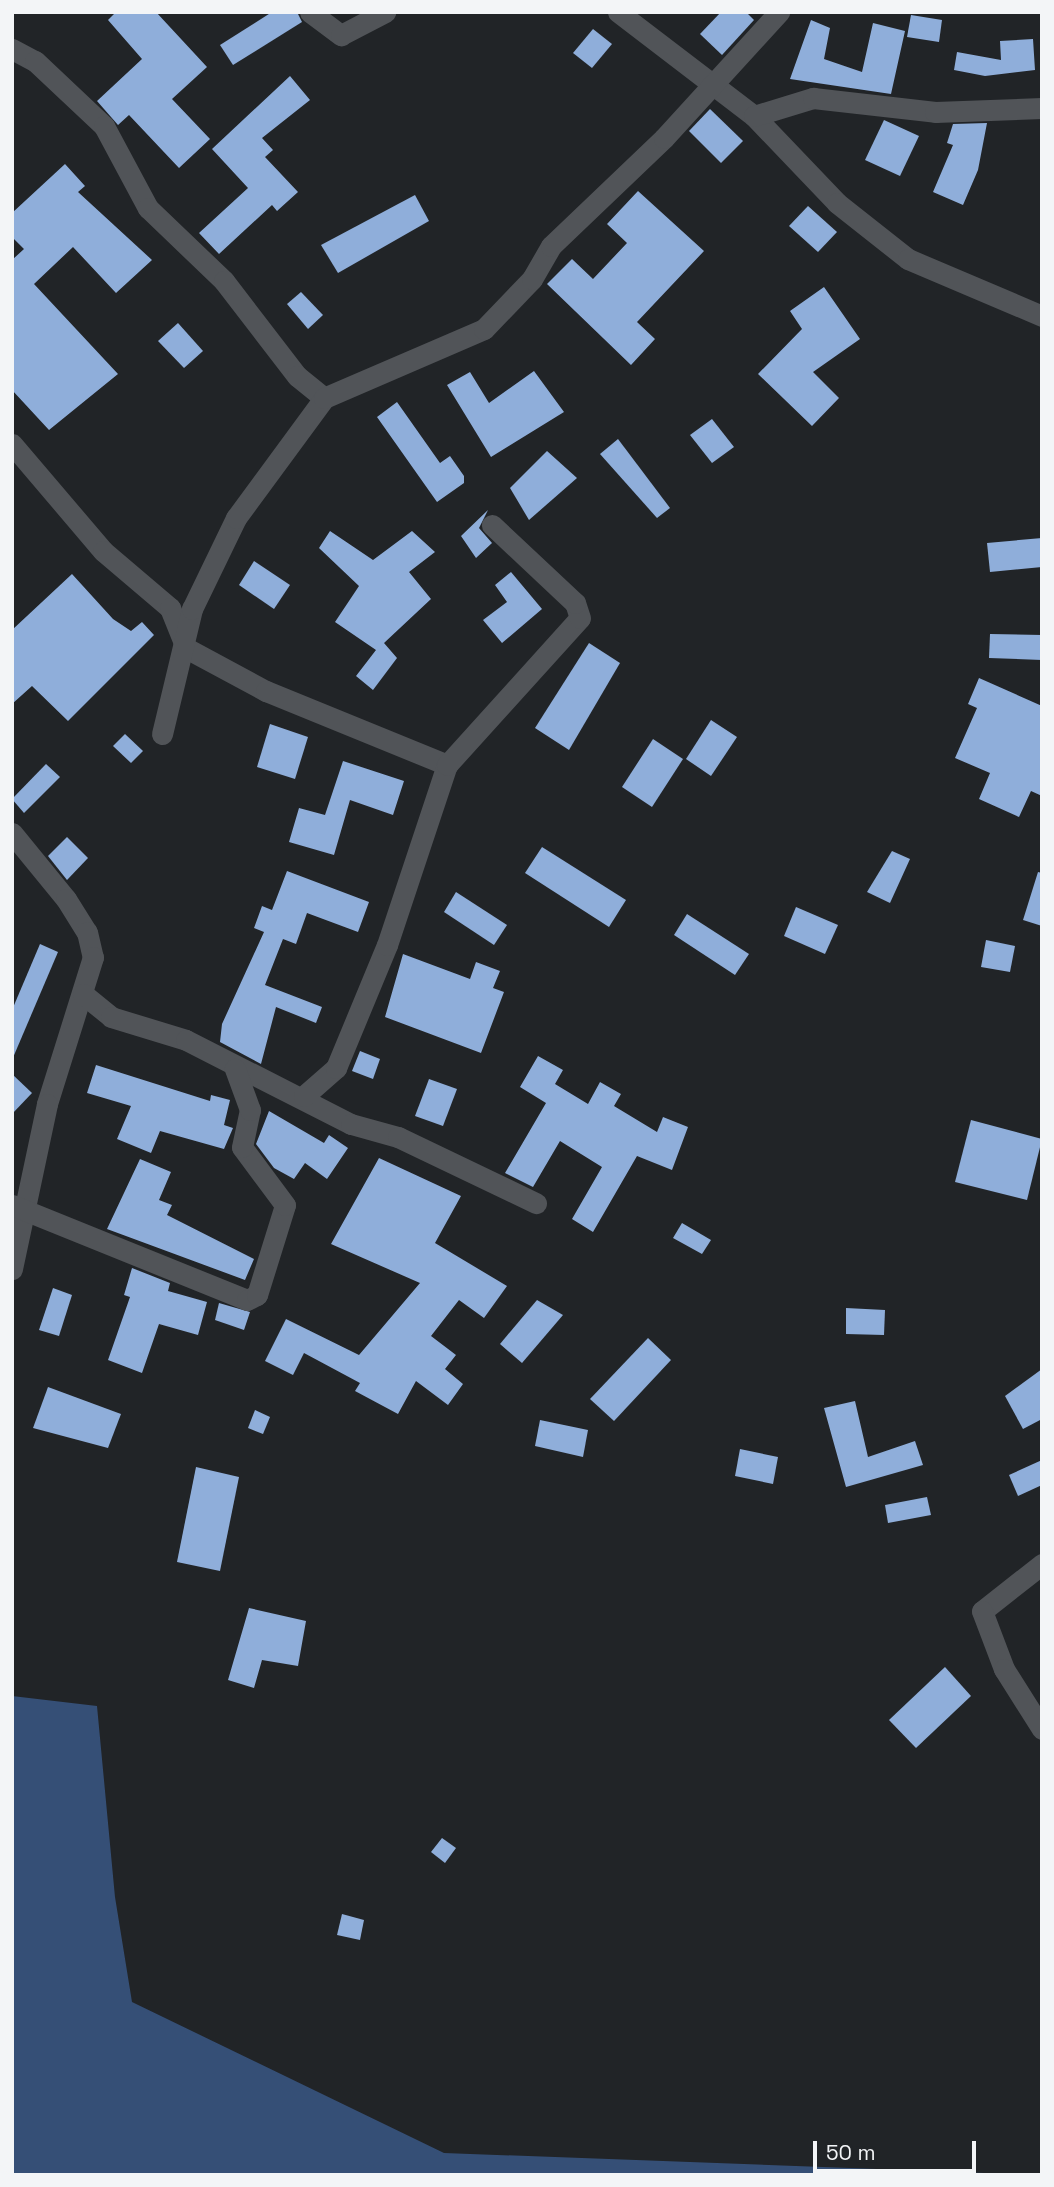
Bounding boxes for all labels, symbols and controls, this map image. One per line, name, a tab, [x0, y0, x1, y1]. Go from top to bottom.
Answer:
scale bar	[816, 2128, 979, 2172]
text: 50 m	[826, 2139, 876, 2166]

